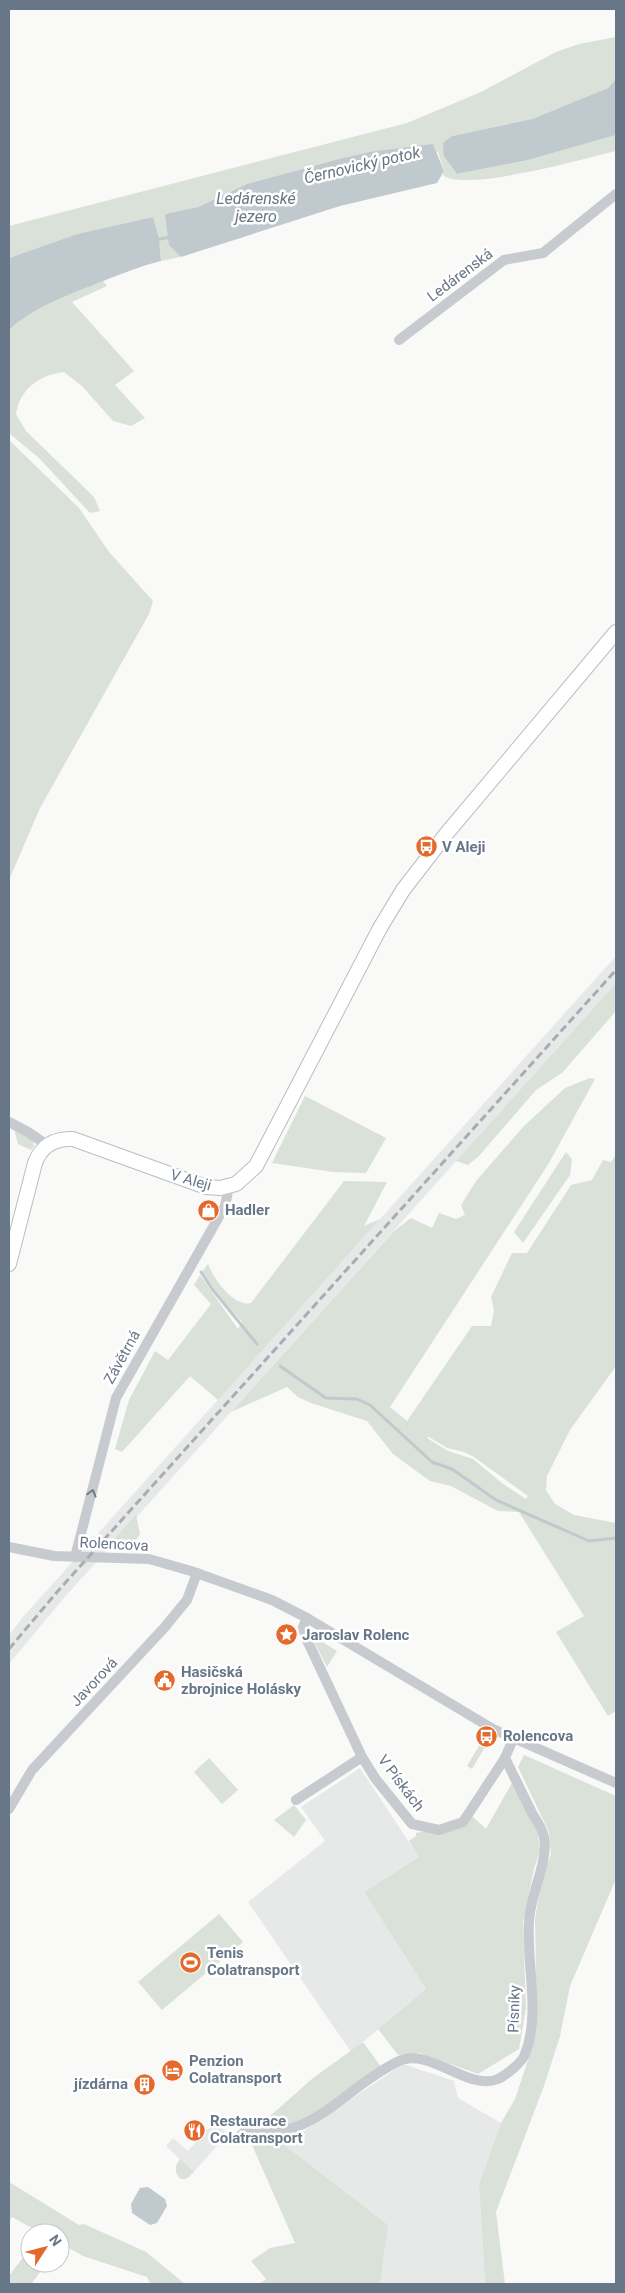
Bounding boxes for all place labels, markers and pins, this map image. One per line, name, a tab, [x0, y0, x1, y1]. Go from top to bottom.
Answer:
bus stop icon: V Aleji	[414, 835, 438, 859]
place label: V Aleji	[442, 838, 486, 856]
shop icon: Hadler	[197, 1198, 221, 1222]
place label: Hadler	[225, 1201, 270, 1219]
place icon: Jaroslav Rolenc	[274, 1623, 298, 1647]
place label: Jaroslav Rolenc	[302, 1626, 410, 1644]
place label: Hasičská zbrojnice Holásky	[181, 1663, 302, 1698]
public building icon: Hasičská zbrojnice Holásky	[153, 1669, 177, 1693]
bus stop icon: Rolencova	[475, 1724, 499, 1748]
place label: Rolencova	[503, 1727, 573, 1745]
place label: Tenis Colatransport	[207, 1944, 300, 1979]
sports icon: Tenis Colatransport	[179, 1950, 203, 1974]
place label: Penzion Colatransport	[189, 2052, 282, 2087]
hotel icon: Penzion Colatransport	[161, 2058, 185, 2082]
building icon: jízdárna	[132, 2072, 156, 2096]
place label: jízdárna	[73, 2075, 128, 2093]
place label: Restaurace Colatransport	[210, 2112, 303, 2147]
restaurant icon: Restaurace Colatransport	[182, 2118, 206, 2142]

